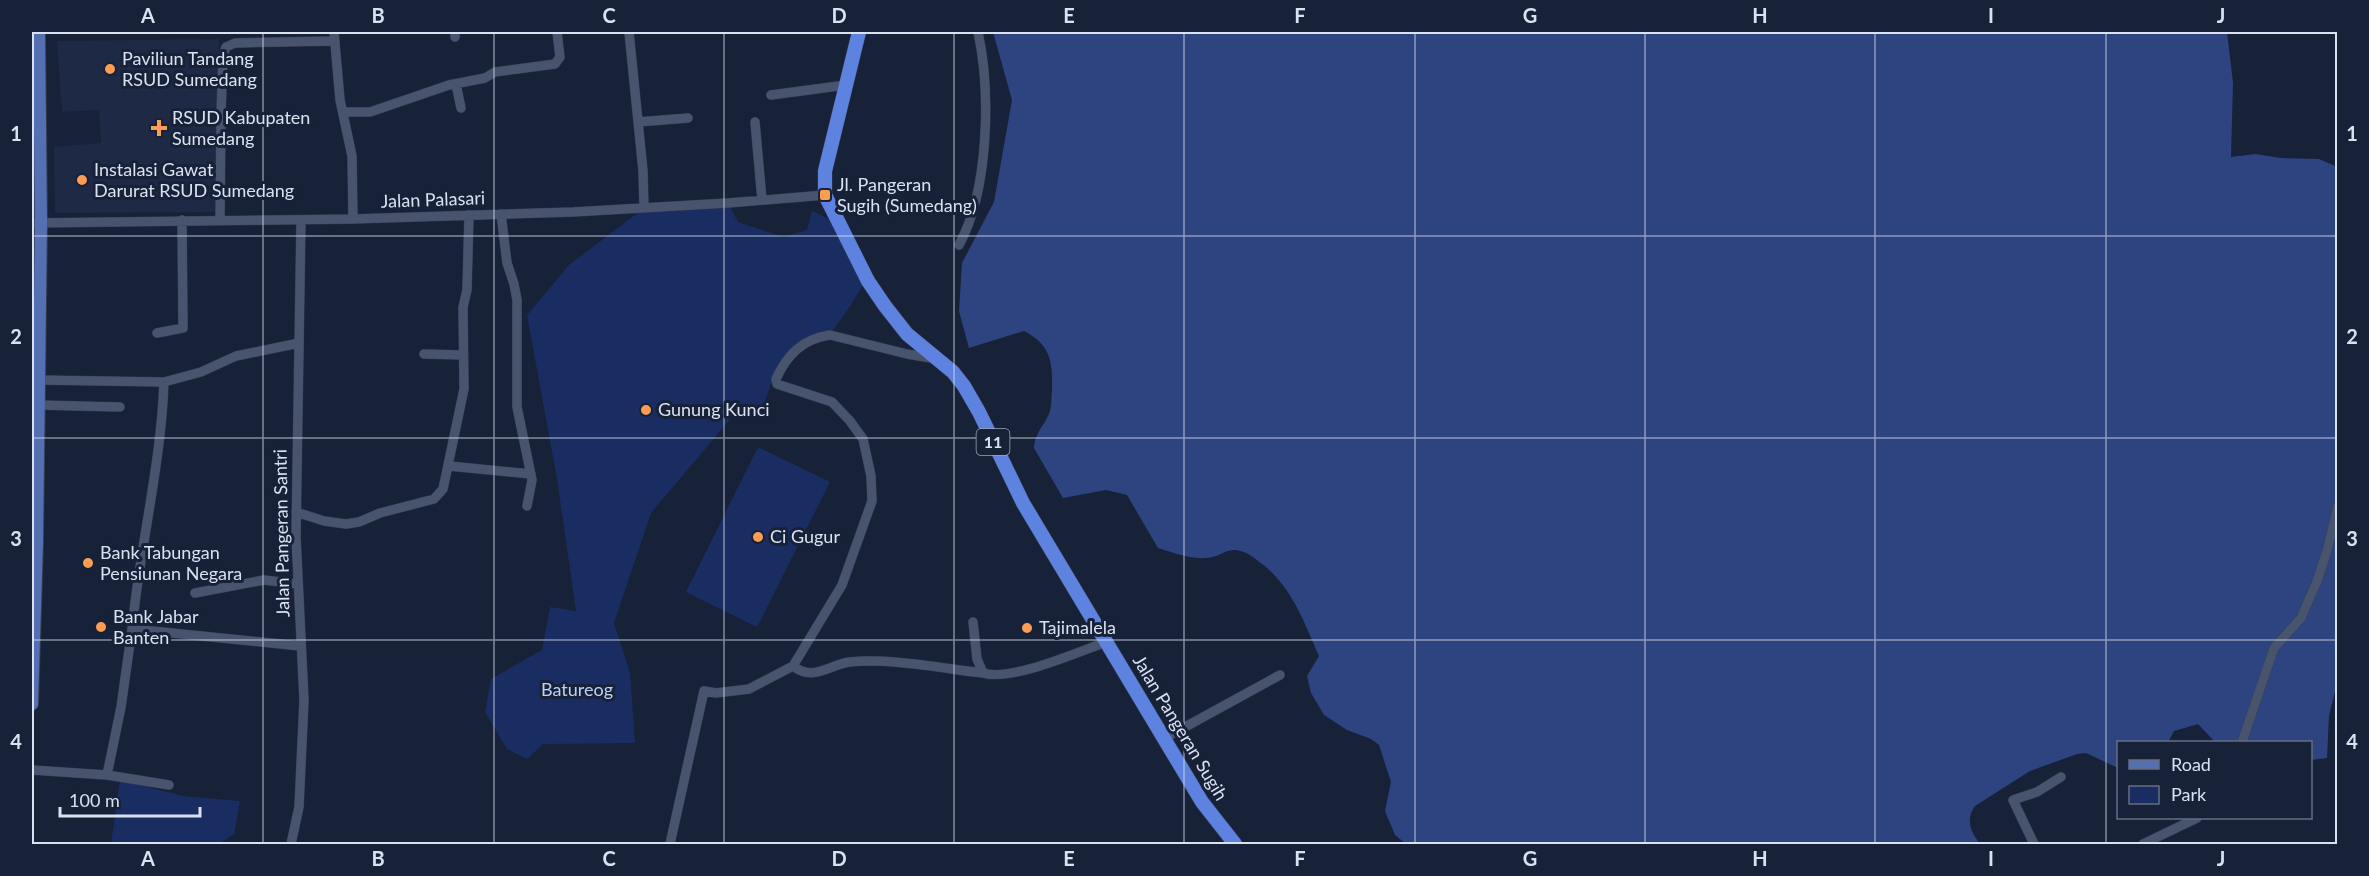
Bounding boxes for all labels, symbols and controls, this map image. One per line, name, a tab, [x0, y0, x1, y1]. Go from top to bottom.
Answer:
text: A	[140, 3, 155, 27]
text: B	[371, 3, 385, 27]
text: C	[602, 3, 616, 27]
text: D	[831, 3, 847, 27]
text: E	[1063, 3, 1075, 27]
text: F	[1294, 3, 1306, 27]
text: G	[1523, 3, 1537, 27]
text: H	[1752, 3, 1768, 27]
text: I	[1988, 3, 1994, 27]
text: J	[2217, 3, 2225, 27]
place label: Paviliun Tandang RSUD Sumedang	[122, 47, 257, 90]
marker: Paviliun Tandang RSUD Sumedang	[103, 62, 117, 76]
place label: RSUD Kabupaten Sumedang	[172, 106, 310, 149]
marker: RSUD Kabupaten Sumedang	[150, 119, 168, 137]
text: 1	[10, 121, 22, 145]
text: 1	[2346, 121, 2358, 145]
place label: Instalasi Gawat Darurat RSUD Sumedang	[94, 158, 294, 201]
marker: Instalasi Gawat Darurat RSUD Sumedang	[75, 173, 89, 187]
place label: Jl. Pangeran Sugih (Sumedang)	[837, 173, 977, 216]
street label: Jalan Palasari	[380, 186, 485, 212]
marker: Jl. Pangeran Sugih (Sumedang)	[818, 188, 832, 202]
text: 2	[10, 324, 22, 348]
text: 2	[2346, 324, 2358, 348]
place label: Gunung Kunci	[658, 398, 770, 420]
marker: Gunung Kunci	[639, 403, 653, 417]
road number: 11	[976, 429, 1010, 455]
street label: Jalan Pangeran Santri	[269, 449, 293, 617]
place label: Ci Gugur	[770, 525, 840, 547]
text: 3	[10, 526, 22, 550]
text: 3	[2346, 526, 2358, 550]
marker: Ci Gugur	[751, 530, 765, 544]
place label: Bank Tabungan Pensiunan Negara	[100, 541, 242, 584]
marker: Bank Tabungan Pensiunan Negara	[81, 556, 95, 570]
place label: Bank Jabar Banten	[113, 605, 199, 648]
place label: Tajimalela	[1039, 616, 1116, 638]
marker: Bank Jabar Banten	[94, 620, 108, 634]
marker: Tajimalela	[1020, 621, 1034, 635]
street label: Jalan Pangeran Sugih	[1129, 651, 1233, 804]
park label: Batureog	[541, 678, 613, 700]
text: 4	[10, 729, 22, 753]
text: 4	[2346, 729, 2358, 753]
legend	[2117, 741, 2312, 819]
text: Road	[2171, 753, 2211, 775]
scale bar	[60, 780, 200, 818]
text: Park	[2171, 783, 2207, 805]
text: 100 m	[69, 789, 120, 811]
text: A	[140, 846, 155, 870]
text: B	[371, 846, 385, 870]
text: C	[602, 846, 616, 870]
text: D	[831, 846, 847, 870]
text: E	[1063, 846, 1075, 870]
text: F	[1294, 846, 1306, 870]
text: G	[1523, 846, 1537, 870]
text: H	[1752, 846, 1768, 870]
text: I	[1988, 846, 1994, 870]
text: J	[2217, 846, 2225, 870]

